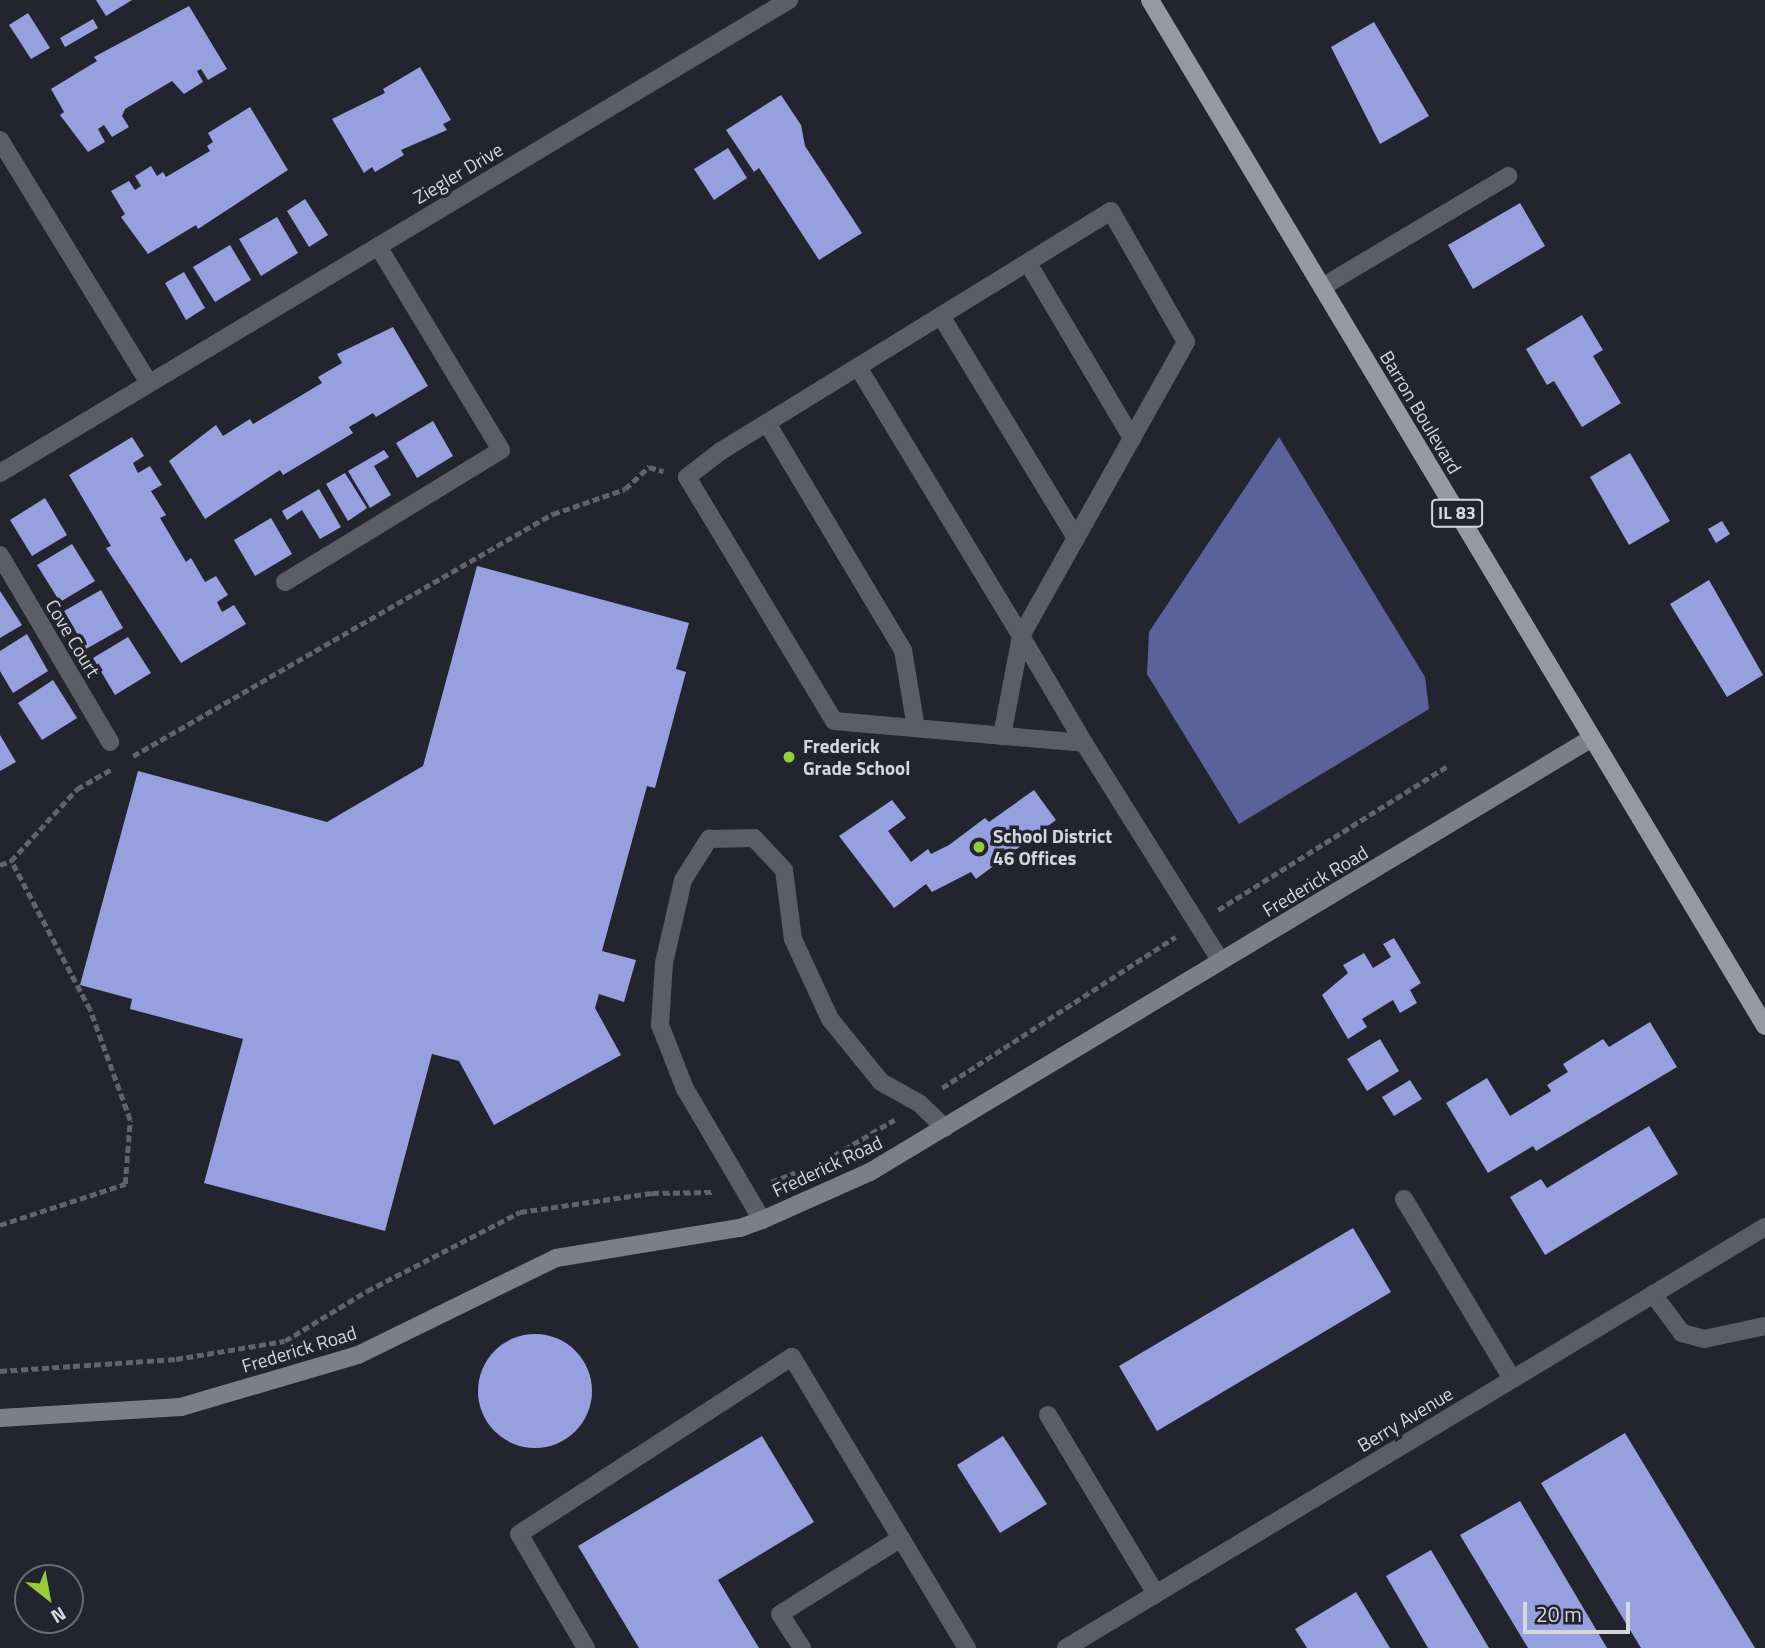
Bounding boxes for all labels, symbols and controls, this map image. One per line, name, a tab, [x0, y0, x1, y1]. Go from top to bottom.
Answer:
street label: Ziegler Drive	[409, 137, 507, 209]
street label: Barron Boulevard	[1375, 346, 1467, 478]
road number: IL 83	[1431, 499, 1483, 528]
street label: Cove Court	[41, 595, 105, 681]
place label: Frederick Grade School	[803, 735, 910, 779]
marker: Frederick Grade School	[781, 749, 797, 765]
place label: School District 46 Offices	[993, 825, 1112, 869]
marker: School District 46 Offices	[971, 839, 987, 855]
street label: Frederick Road	[1258, 841, 1372, 921]
street label: Frederick Road	[768, 1131, 886, 1201]
street label: Frederick Road	[239, 1321, 359, 1377]
street label: Berry Avenue	[1353, 1382, 1457, 1456]
north arrow	[14, 1564, 84, 1634]
scale bar	[1527, 1588, 1634, 1632]
text: 20 m	[1536, 1598, 1582, 1630]
text: N	[46, 1600, 72, 1632]

